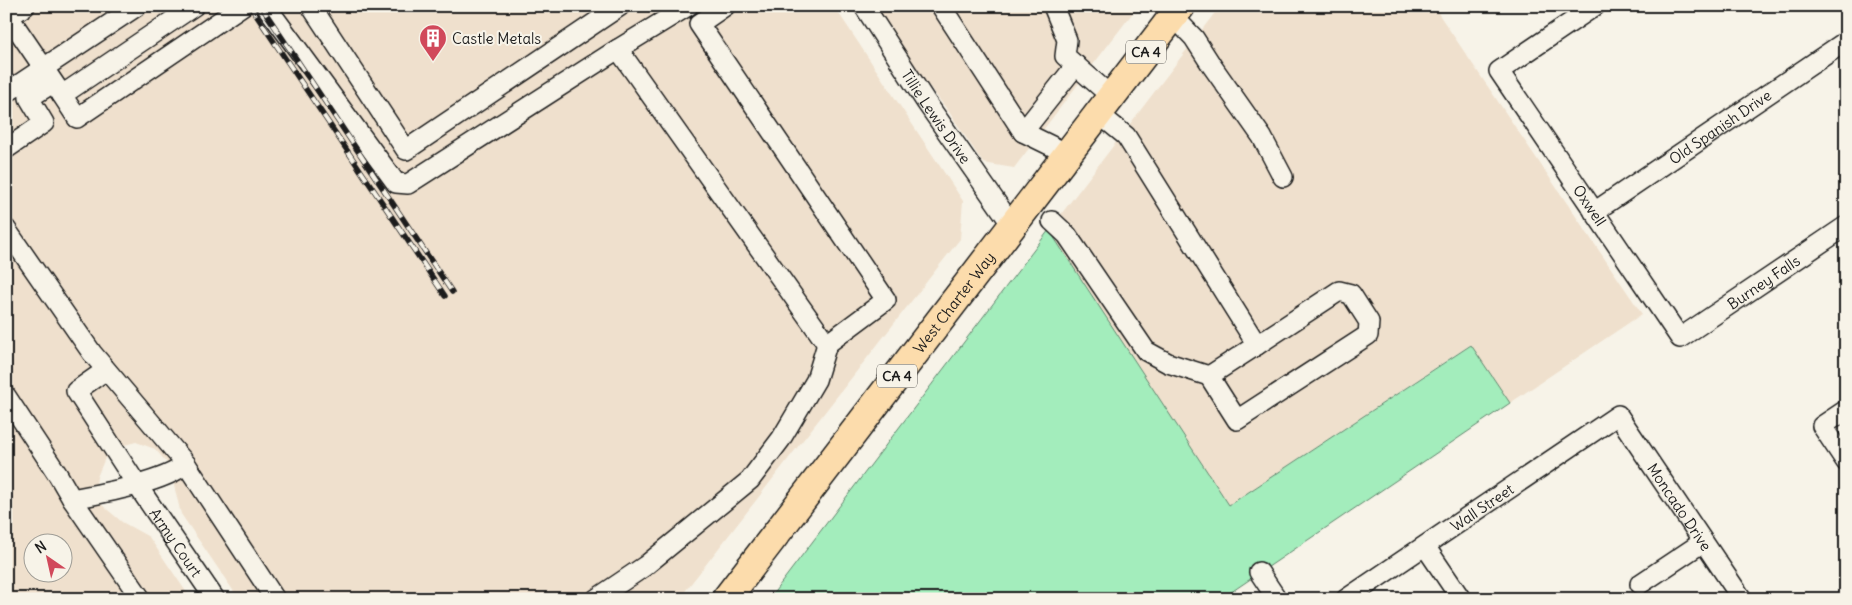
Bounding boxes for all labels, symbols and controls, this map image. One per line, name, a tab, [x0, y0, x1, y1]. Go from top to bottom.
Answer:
building icon: Castle Metals	[418, 23, 448, 62]
place label: Castle Metals	[452, 29, 541, 48]
road number: CA 4	[1126, 41, 1166, 64]
street label: Tillie Lewis Drive	[898, 66, 975, 167]
street label: Old Spanish Drive	[1665, 85, 1775, 168]
street label: Oxwell	[1569, 181, 1611, 229]
street label: West Charter Way	[909, 248, 999, 357]
street label: Burney Falls	[1723, 250, 1803, 313]
road number: CA 4	[877, 364, 917, 388]
street label: Moncado Drive	[1644, 459, 1716, 554]
street label: Wall Street	[1447, 479, 1517, 535]
street label: Army Court	[146, 504, 206, 580]
north arrow	[22, 532, 72, 582]
text: N	[32, 537, 50, 557]

